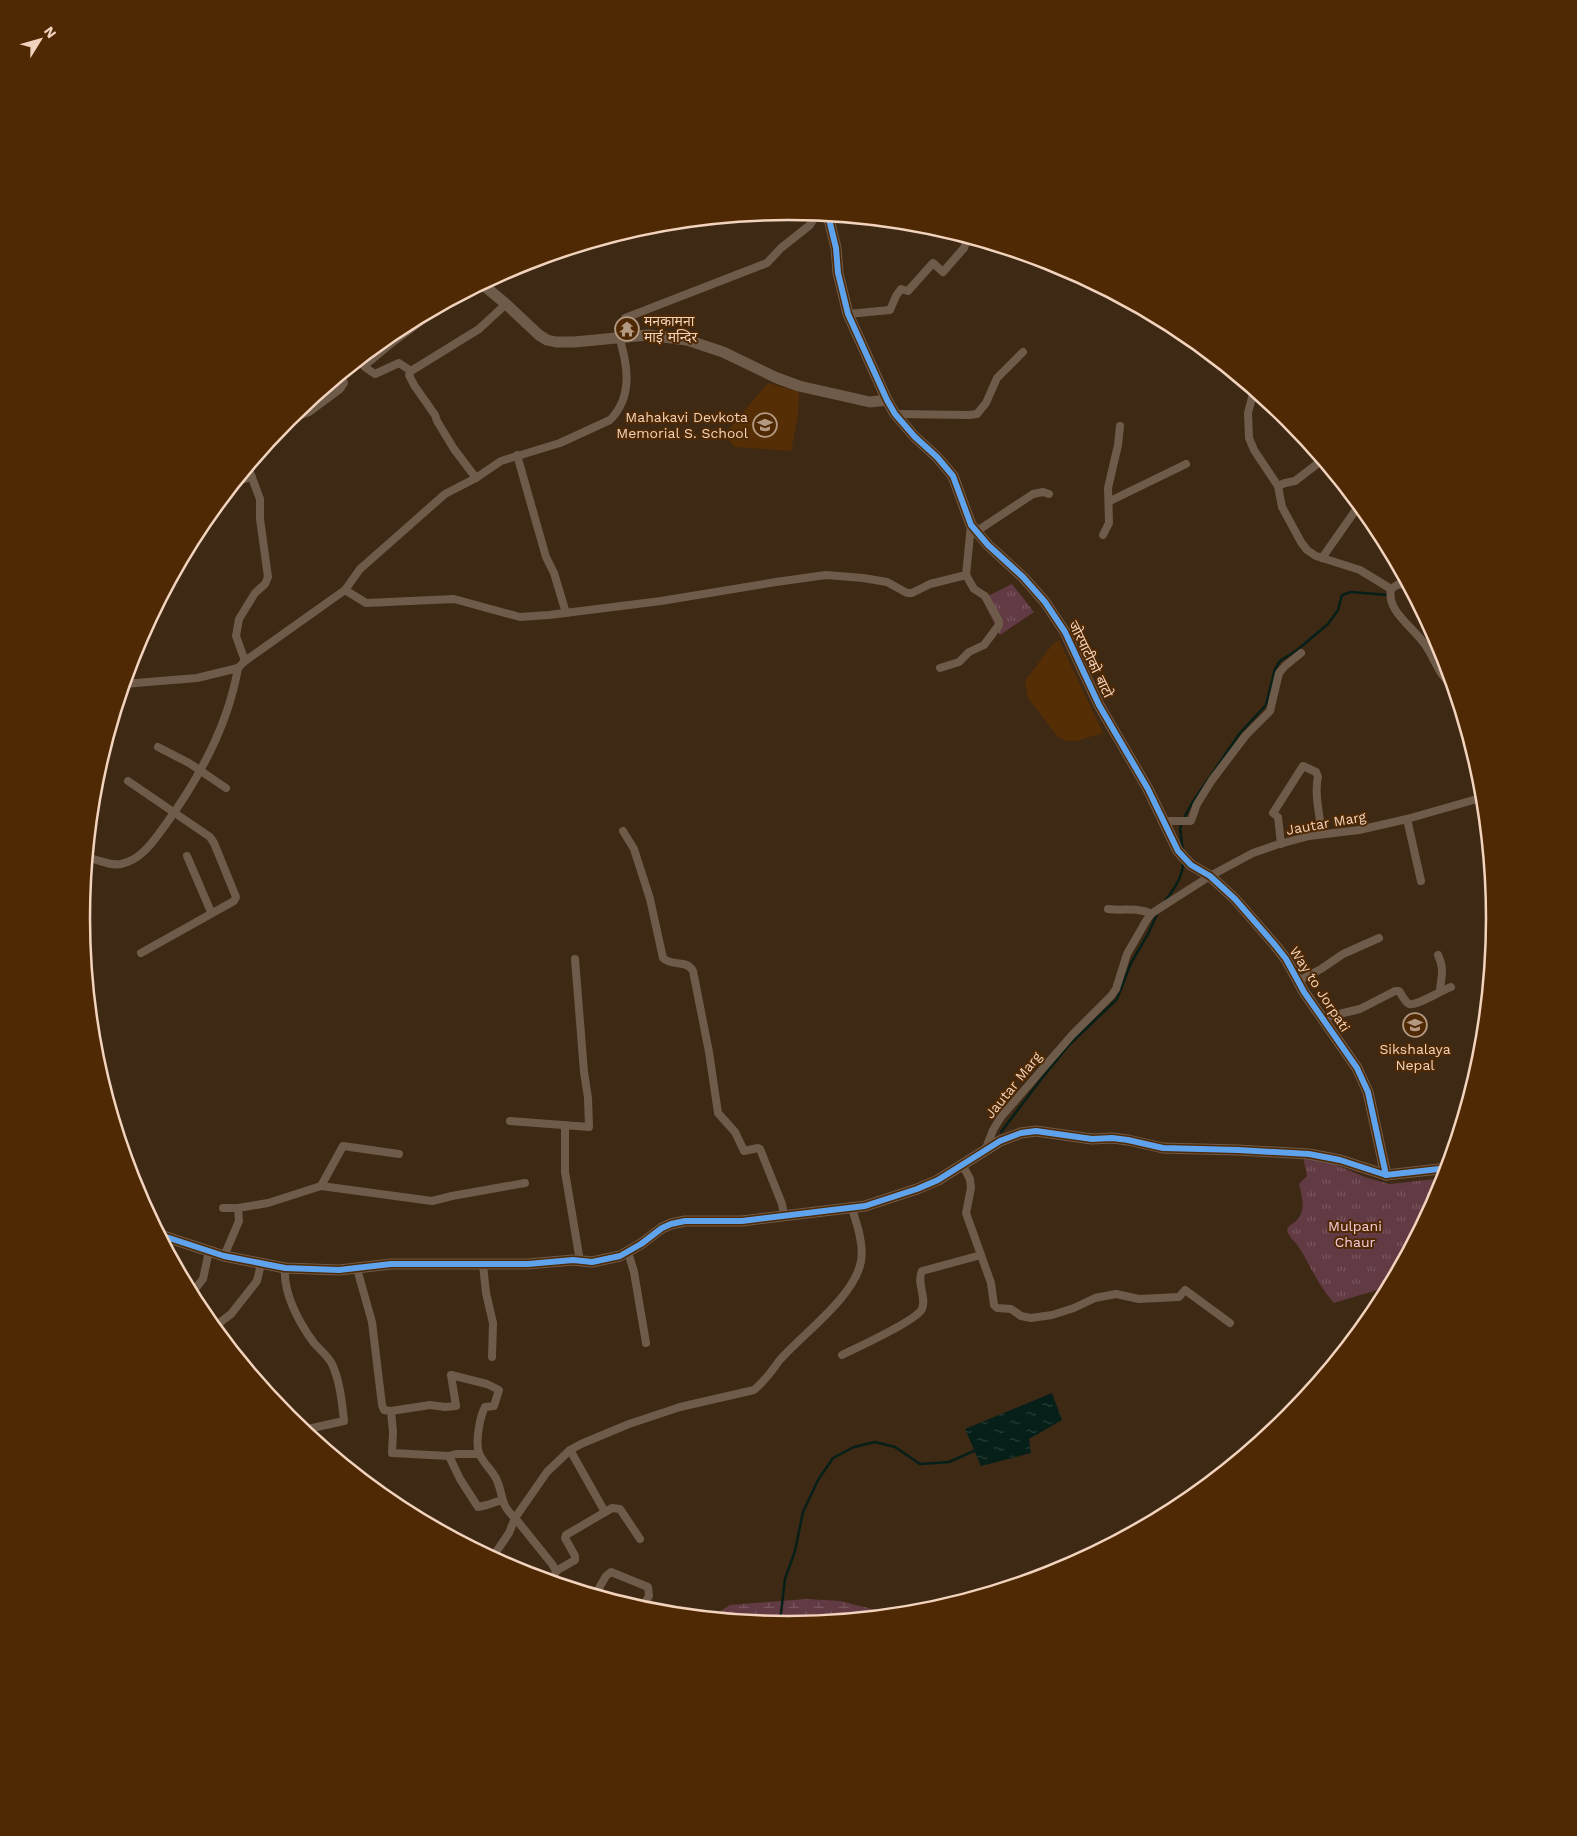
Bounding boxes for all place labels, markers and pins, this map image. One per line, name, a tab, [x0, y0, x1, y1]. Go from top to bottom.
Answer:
place label: मनकामना माई मन्दिर	[644, 313, 697, 345]
temple icon: मनकामना माई मन्दिर	[614, 316, 640, 342]
place label: Mahakavi Devkota Memorial S. School	[616, 409, 749, 441]
school or university icon: Mahakavi Devkota Memorial S. School	[752, 412, 778, 438]
school or university icon: Sikshalaya Nepal	[1402, 1012, 1428, 1038]
place label: Sikshalaya Nepal	[1379, 1041, 1451, 1073]

